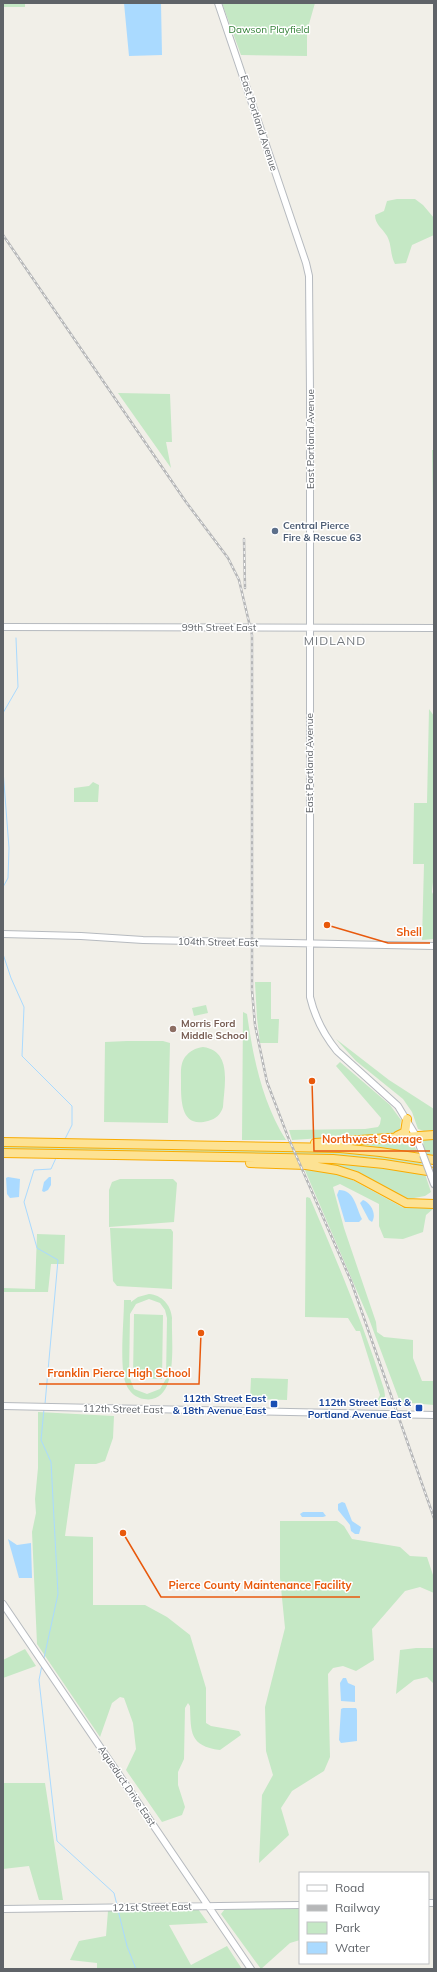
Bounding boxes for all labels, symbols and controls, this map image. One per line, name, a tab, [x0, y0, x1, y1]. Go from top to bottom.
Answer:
park label: Dawson Playfield	[229, 23, 309, 36]
street label: East Portland Avenue	[237, 73, 281, 173]
street label: East Portland Avenue	[304, 389, 317, 489]
place label: Central Pierce Fire & Rescue 63	[283, 519, 362, 544]
marker: Central Pierce Fire & Rescue 63	[270, 526, 280, 536]
street label: 99th Street East	[182, 621, 257, 634]
district label: MIDLAND	[304, 633, 366, 648]
street label: East Portland Avenue	[303, 713, 316, 813]
callout: Shell	[388, 920, 430, 943]
text: Shell	[396, 925, 422, 939]
street label: 104th Street East	[178, 935, 259, 949]
place label: Morris Ford Middle School	[181, 1017, 248, 1042]
marker: Morris Ford Middle School	[168, 1024, 178, 1034]
callout: Northwest Storage	[314, 1128, 430, 1151]
text: Northwest Storage	[322, 1132, 422, 1146]
callout: Franklin Pierce High School	[39, 1361, 199, 1384]
text: Franklin Pierce High School	[47, 1366, 191, 1380]
place label: 112th Street East & 18th Avenue East	[173, 1392, 266, 1417]
place label: 112th Street East & Portland Avenue East	[308, 1396, 412, 1421]
marker: 112th Street East & 18th Avenue East	[269, 1399, 279, 1409]
street label: 112th Street East	[83, 1402, 164, 1416]
marker: 112th Street East & Portland Avenue East	[414, 1403, 424, 1413]
callout: Pierce County Maintenance Facility	[161, 1574, 360, 1597]
text: Pierce County Maintenance Facility	[169, 1578, 351, 1592]
street label: Aqueduct Drive East	[95, 1743, 159, 1829]
legend	[299, 1872, 429, 1964]
text: Road	[335, 1880, 364, 1895]
street label: 121st Street East	[112, 1900, 192, 1914]
text: Railway	[335, 1900, 381, 1915]
text: Park	[335, 1920, 361, 1935]
text: Water	[335, 1940, 371, 1955]

